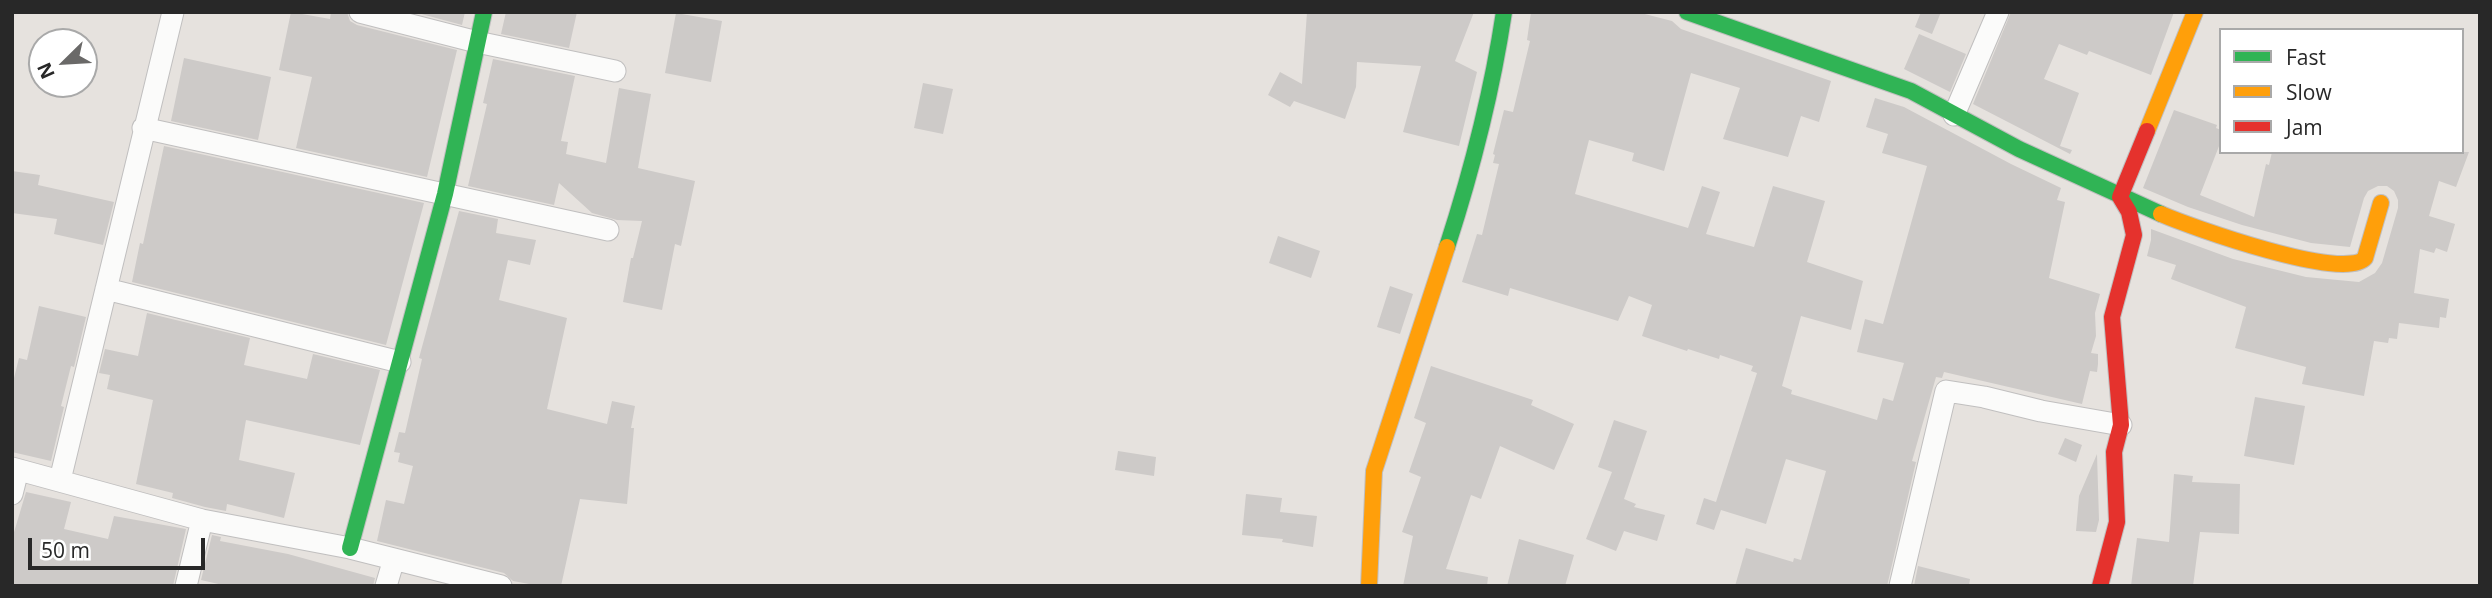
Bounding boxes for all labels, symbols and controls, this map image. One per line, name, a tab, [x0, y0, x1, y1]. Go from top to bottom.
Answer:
north arrow	[28, 28, 98, 98]
legend	[2219, 28, 2464, 154]
text: Fast	[2286, 43, 2326, 71]
text: N	[31, 58, 61, 83]
text: Slow	[2286, 78, 2332, 106]
text: Jam	[2286, 113, 2323, 141]
scale bar	[32, 524, 208, 568]
text: 50 m	[41, 536, 90, 564]

